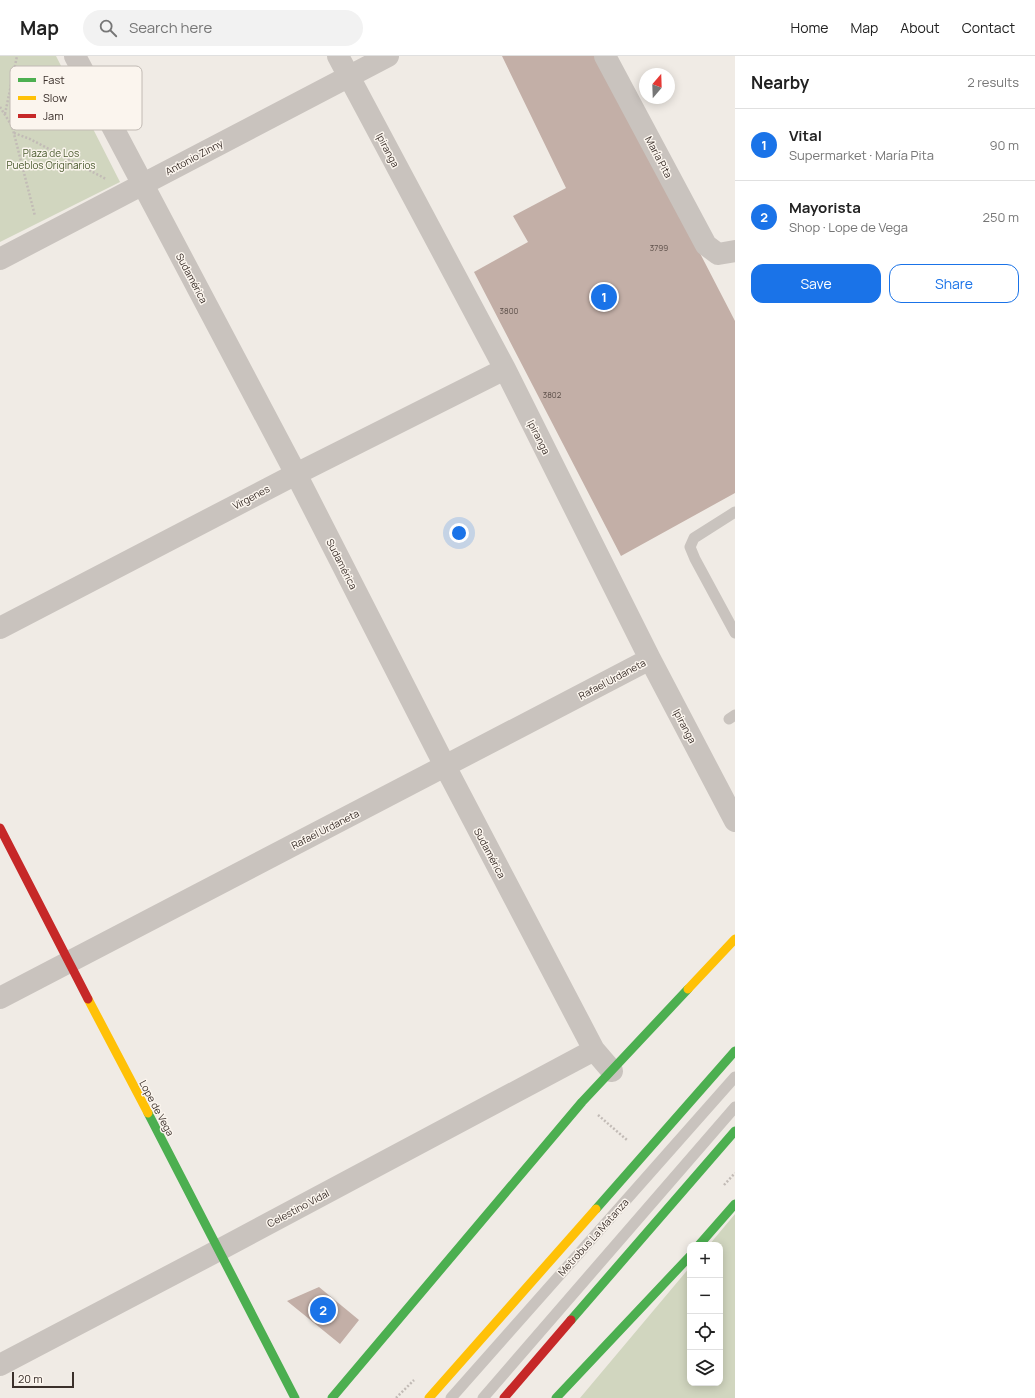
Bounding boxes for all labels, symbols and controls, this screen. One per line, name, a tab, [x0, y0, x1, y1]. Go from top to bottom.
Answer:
search box	[83, 10, 363, 46]
text: Map	[20, 15, 59, 41]
icon: search	[97, 17, 119, 39]
text: Search here	[129, 17, 212, 38]
text: Home	[791, 18, 828, 37]
text: Map	[850, 18, 878, 37]
text: About	[900, 18, 940, 37]
text: Contact	[962, 18, 1015, 37]
legend	[10, 66, 142, 130]
north arrow	[639, 68, 675, 104]
text: Nearby	[751, 71, 809, 94]
text: Fast	[43, 72, 65, 87]
text: 2 results	[967, 73, 1019, 91]
text: Slow	[43, 90, 68, 105]
text: Jam	[43, 108, 64, 123]
text: Vital	[789, 125, 822, 146]
street label: Ipiranga	[373, 130, 403, 170]
street label: María Pita	[642, 134, 676, 180]
street label: Antonio Zinny	[163, 136, 226, 178]
text: 1	[761, 136, 767, 154]
text: 90 m	[989, 136, 1019, 154]
park label: Plaza de Los Pueblos Originarios	[6, 146, 96, 172]
text: Supermarket · María Pita	[789, 146, 934, 164]
text: Mayorista	[789, 197, 861, 218]
text: 2	[760, 208, 768, 226]
text: 250 m	[983, 208, 1019, 226]
text: Shop · Lope de Vega	[789, 218, 908, 236]
house number: 3799	[650, 242, 668, 253]
street label: Sudamérica	[173, 250, 211, 306]
button: Save	[751, 264, 881, 303]
button: Share	[889, 264, 1019, 303]
pin: 1	[591, 282, 617, 312]
house number: 3800	[500, 305, 519, 316]
house number: 3802	[543, 389, 562, 400]
street label: Ipiranga	[524, 417, 554, 457]
street label: Vírgenes	[230, 481, 272, 513]
your location	[449, 523, 469, 543]
street label: Sudamérica	[323, 536, 361, 592]
street label: Rafael Urdaneta	[576, 655, 648, 703]
street label: Ipiranga	[670, 706, 700, 746]
street label: Rafael Urdaneta	[289, 806, 361, 852]
street label: Sudamérica	[471, 825, 509, 881]
street label: Lope de Vega	[136, 1078, 178, 1138]
street label: Celestino Vidal	[264, 1186, 332, 1230]
street label: Metrobus La Matanza	[555, 1195, 631, 1279]
map controls	[687, 1242, 723, 1386]
button: +	[687, 1242, 723, 1278]
button: −	[687, 1278, 723, 1314]
pin: 2	[310, 1295, 336, 1325]
button: locate	[687, 1314, 723, 1350]
button: layers	[687, 1350, 723, 1386]
scale bar	[12, 1370, 74, 1389]
text: 20 m	[18, 1371, 43, 1386]

